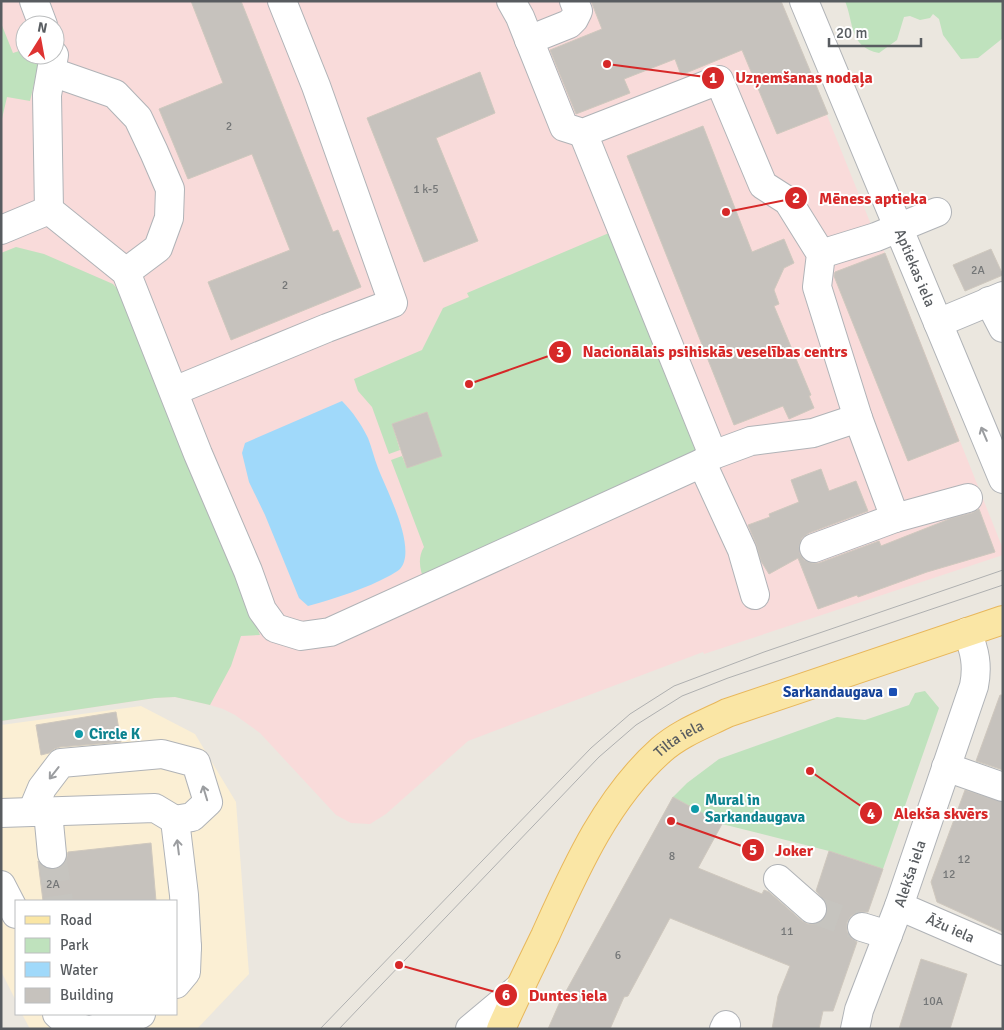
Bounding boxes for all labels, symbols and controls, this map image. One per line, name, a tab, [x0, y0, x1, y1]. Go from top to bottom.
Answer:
north arrow	[15, 15, 65, 65]
scale bar	[829, 15, 922, 47]
text: N	[36, 18, 49, 37]
text: 20 m	[836, 24, 867, 42]
callout: Uzņemšanas nodaļa	[700, 62, 882, 93]
text: Uzņemšanas nodaļa	[735, 68, 873, 88]
text: 1	[709, 69, 717, 87]
house number: 2	[226, 119, 232, 134]
house number: 1 k-5	[413, 182, 439, 197]
callout: Mēness aptieka	[784, 182, 937, 213]
text: 2	[792, 189, 800, 207]
text: Mēness aptieka	[819, 189, 927, 209]
street label: Aptiekas iela	[891, 226, 939, 309]
house number: 2A	[971, 263, 986, 278]
house number: 2	[282, 278, 288, 293]
callout: Nacionālais psihiskās veselības centrs	[548, 336, 858, 367]
text: Nacionālais psihiskās veselības centrs	[582, 342, 848, 362]
text: 3	[556, 343, 564, 361]
one-way arrow	[979, 427, 989, 442]
place label: Sarkandaugava	[783, 683, 883, 701]
marker: Sarkandaugava	[887, 686, 899, 698]
street label: Tilta iela	[650, 716, 707, 761]
place label: Circle K	[89, 725, 141, 743]
marker: Circle K	[73, 728, 85, 740]
one-way arrow	[48, 766, 59, 779]
one-way arrow	[200, 785, 210, 801]
place label: Mural in Sarkandaugava	[705, 791, 805, 826]
callout: Alekša skvērs	[858, 798, 998, 829]
marker: Mural in Sarkandaugava	[689, 803, 701, 815]
text: Alekša skvērs	[894, 804, 988, 824]
text: 4	[867, 805, 875, 823]
callout: Joker	[740, 834, 824, 865]
street label: Alekša iela	[890, 838, 930, 909]
one-way arrow	[173, 839, 183, 855]
text: 5	[749, 841, 757, 859]
text: Joker	[775, 841, 814, 861]
house number: 8	[669, 849, 675, 864]
house number: 12	[958, 852, 970, 867]
house number: 12	[943, 867, 955, 882]
house number: 2A	[46, 877, 61, 892]
legend	[15, 900, 178, 1015]
street label: Āžu iela	[923, 910, 977, 947]
text: Road	[60, 911, 92, 929]
house number: 11	[781, 924, 793, 939]
text: Park	[60, 936, 89, 954]
house number: 6	[615, 948, 621, 963]
text: Water	[60, 961, 98, 979]
callout: Duntes iela	[494, 980, 617, 1011]
text: Building	[60, 986, 114, 1004]
text: 6	[502, 986, 510, 1004]
text: Duntes iela	[529, 986, 607, 1006]
house number: 10A	[923, 994, 944, 1009]

